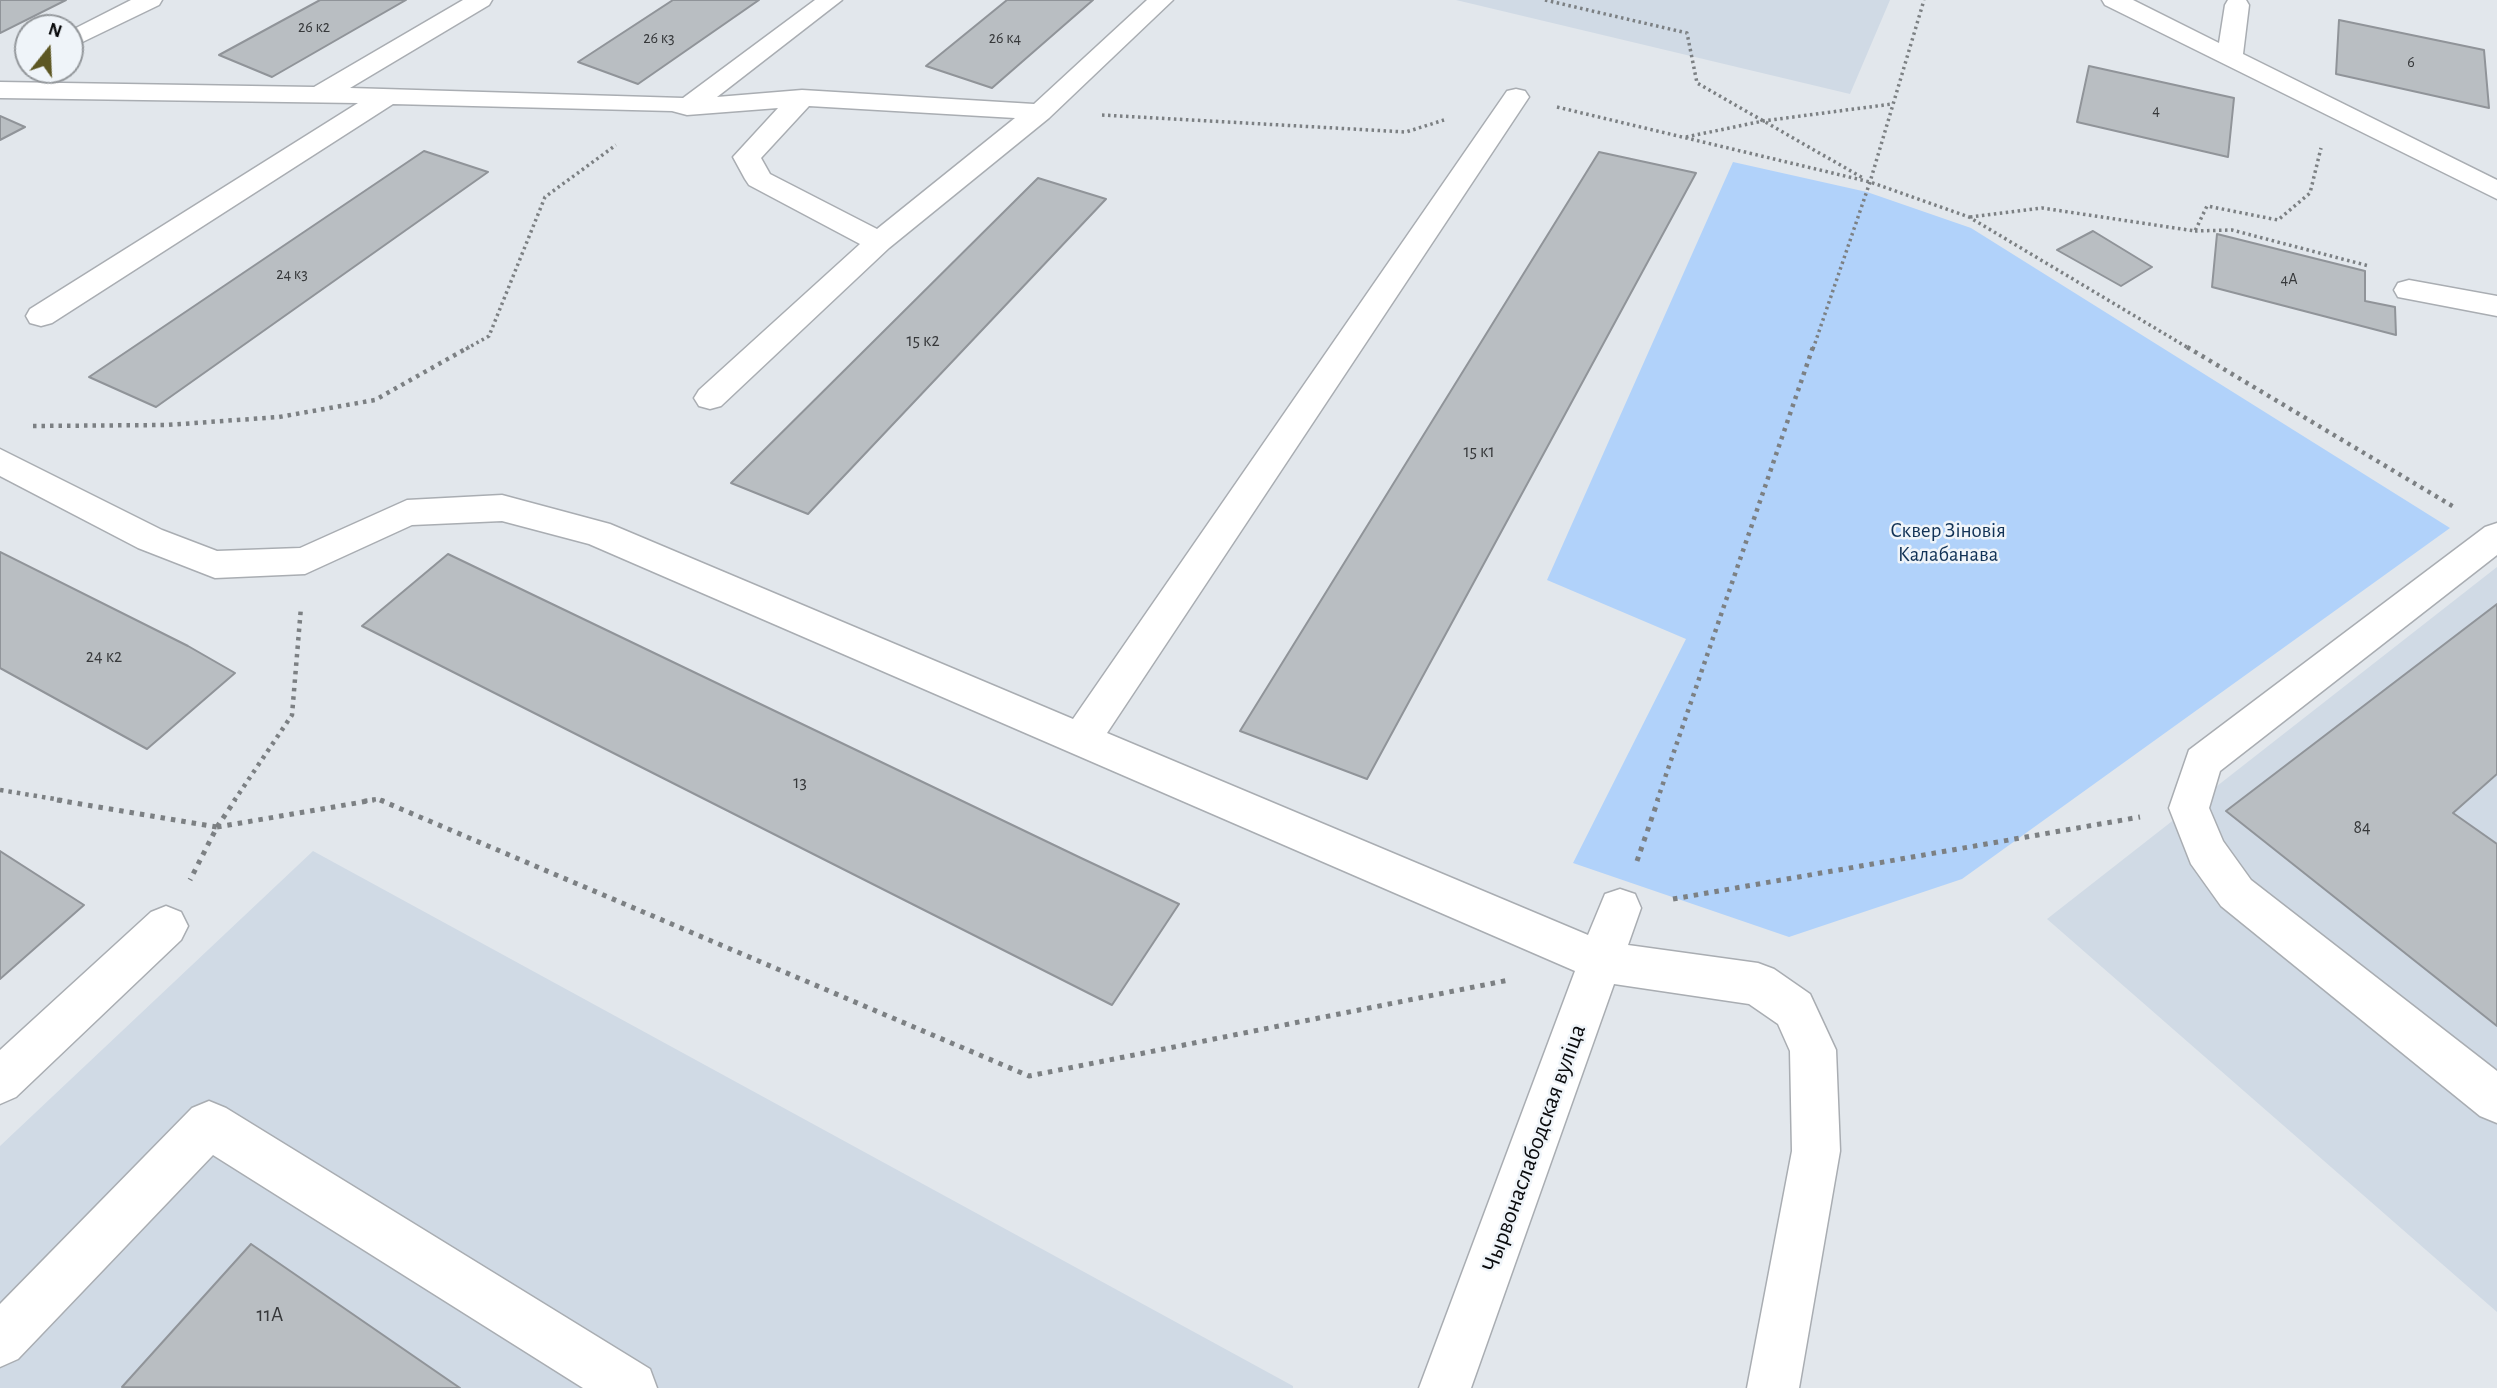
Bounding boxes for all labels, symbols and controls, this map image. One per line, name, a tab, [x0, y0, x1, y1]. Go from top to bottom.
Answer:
north arrow	[14, 14, 84, 84]
house number: 26 к2	[298, 17, 330, 37]
text: N	[46, 19, 64, 42]
house number: 26 к3	[643, 28, 675, 48]
house number: 26 к4	[989, 28, 1021, 48]
house number: 6	[2407, 52, 2415, 72]
house number: 4	[2152, 100, 2160, 120]
house number: 24 к3	[276, 264, 308, 284]
house number: 4А	[2280, 269, 2298, 289]
house number: 15 к2	[906, 330, 940, 352]
house number: 15 к1	[1463, 441, 1495, 463]
park label: Сквер Зіновія Калабанава	[1890, 518, 2006, 568]
house number: 24 к2	[86, 646, 122, 668]
house number: 13	[793, 772, 807, 794]
house number: 84	[2353, 817, 2371, 839]
street label: Чырвонаслабодская вуліца	[1476, 1020, 1592, 1276]
house number: 11А	[257, 1302, 283, 1328]

